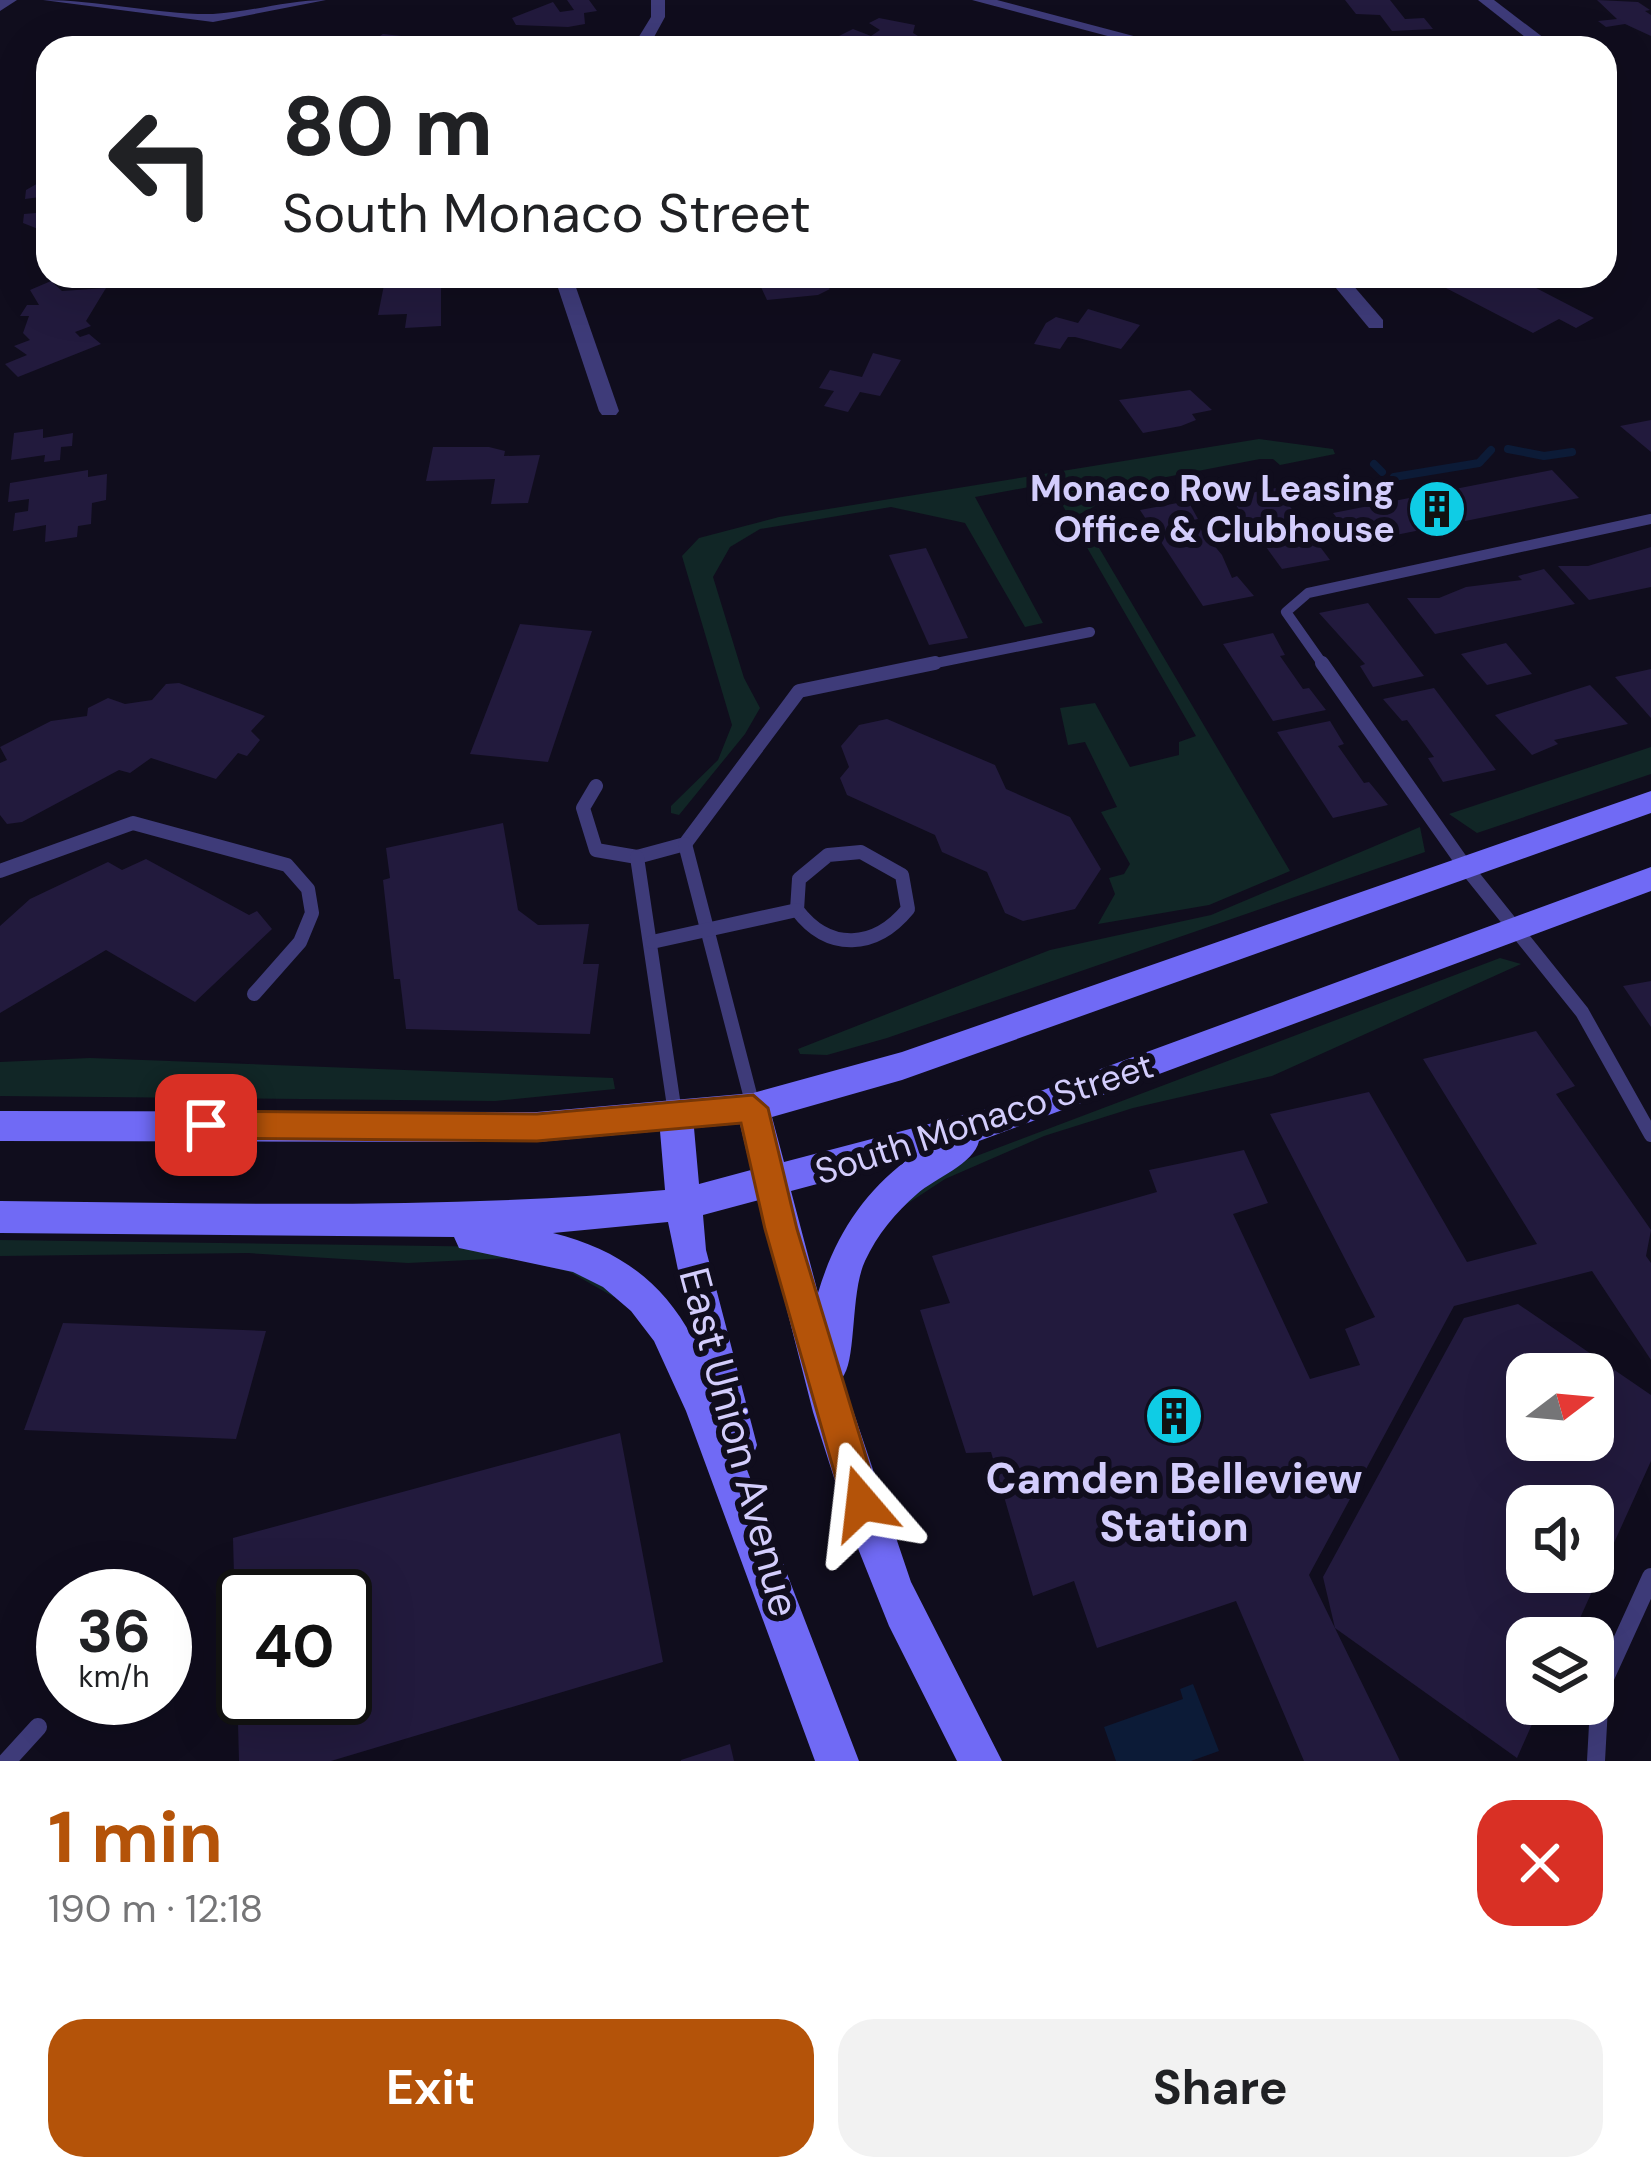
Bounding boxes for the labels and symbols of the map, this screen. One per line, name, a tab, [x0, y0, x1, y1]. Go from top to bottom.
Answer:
place label: Monaco Row Leasing Office & Clubhouse	[1030, 465, 1395, 553]
building icon: Monaco Row Leasing Office & Clubhouse	[1406, 478, 1468, 540]
street label: South Monaco Street	[809, 1042, 1159, 1195]
pin	[155, 1074, 257, 1176]
street label: East Union Avenue	[666, 1262, 813, 1623]
north arrow	[1506, 1353, 1614, 1461]
building icon: Camden Belleview Station	[1143, 1385, 1205, 1447]
position arrow	[799, 1440, 925, 1566]
place label: Camden Belleview Station	[986, 1451, 1362, 1554]
speed limit sign: 40	[216, 1569, 372, 1725]

